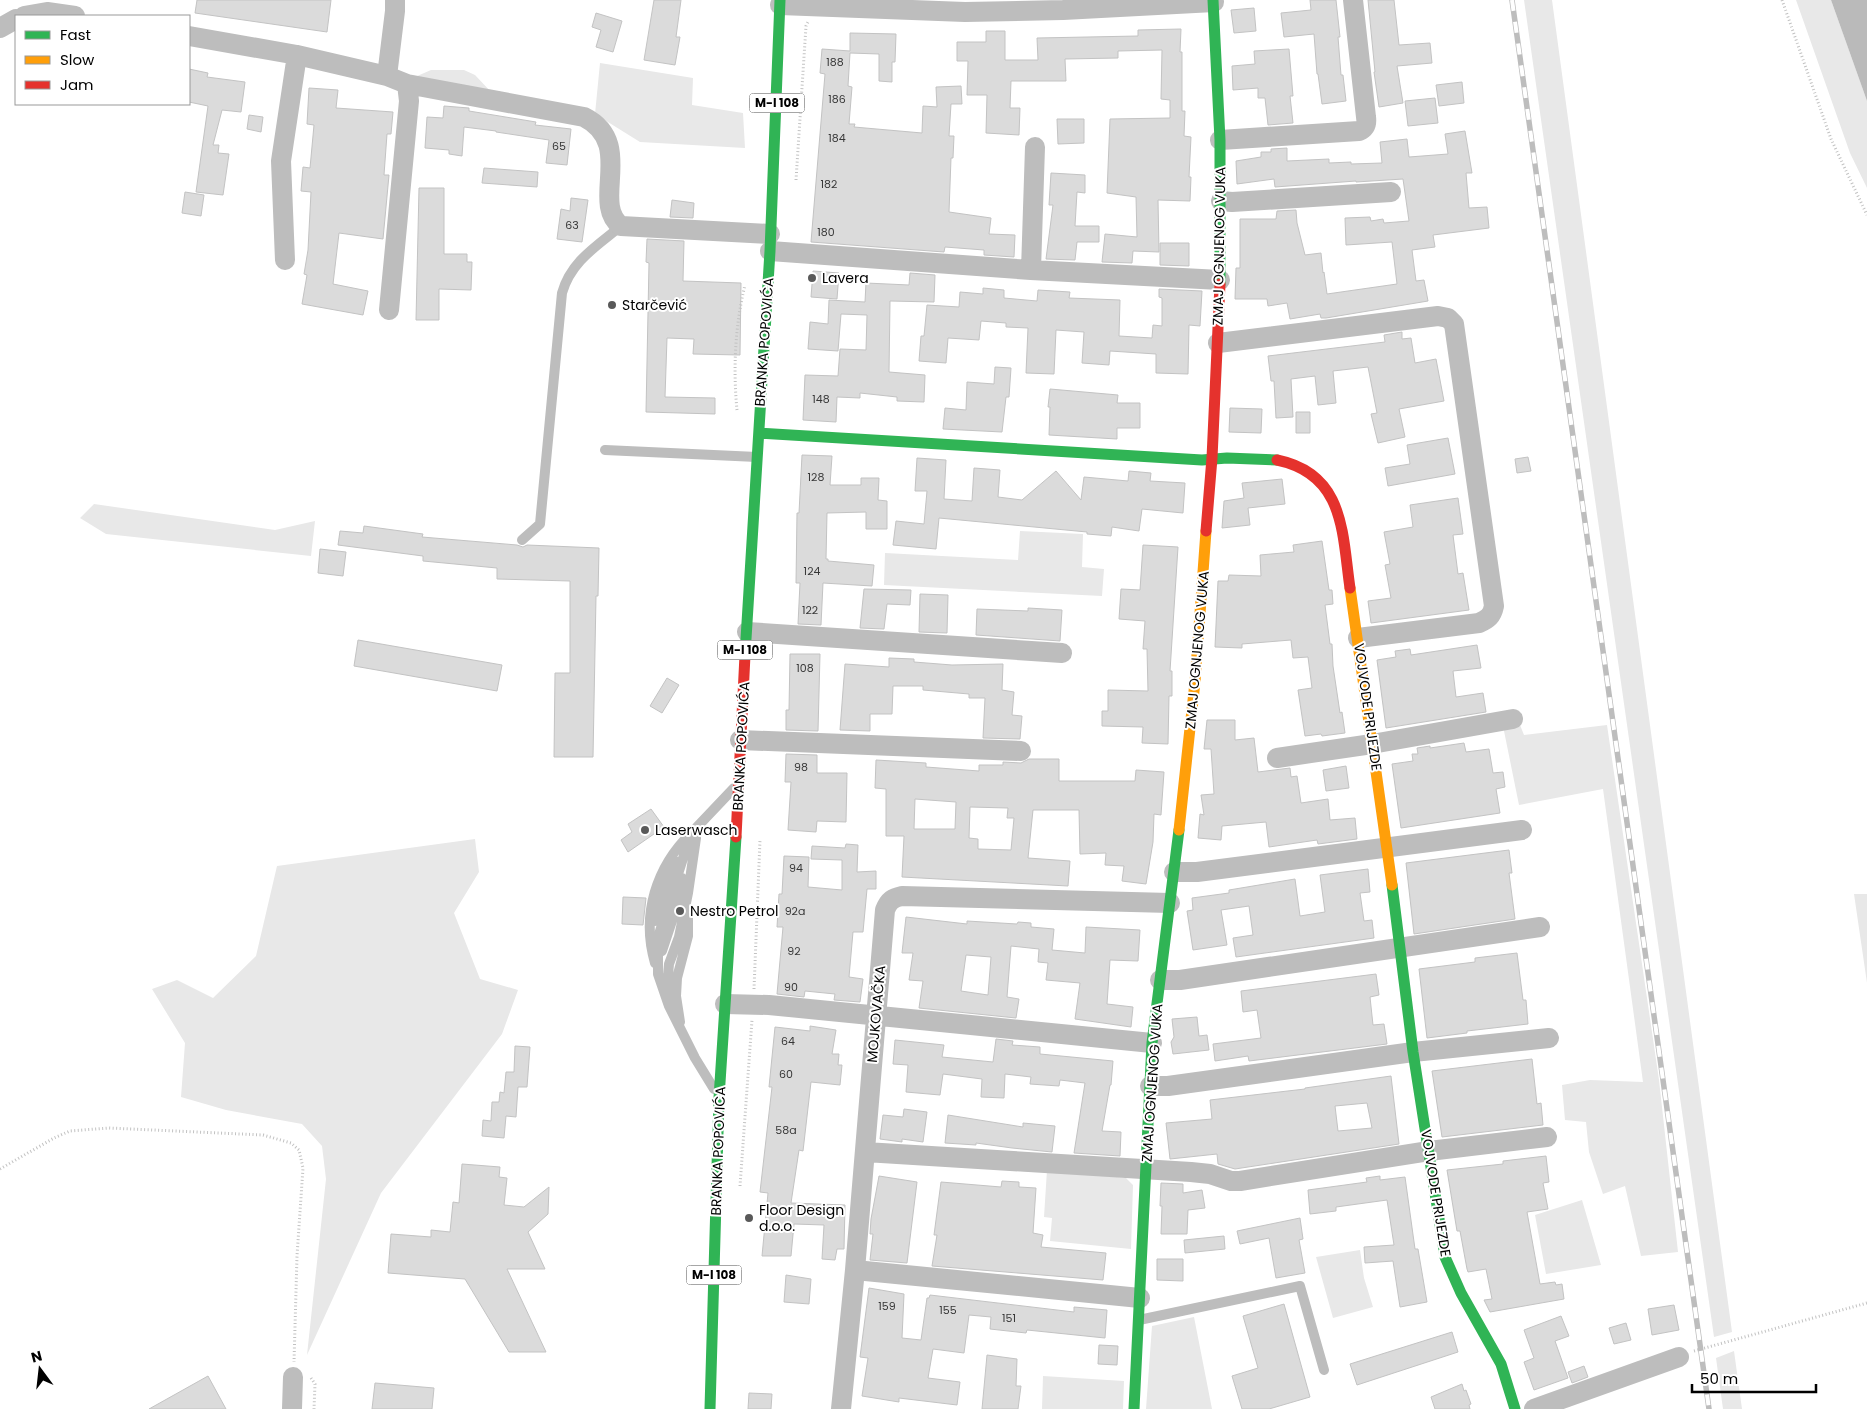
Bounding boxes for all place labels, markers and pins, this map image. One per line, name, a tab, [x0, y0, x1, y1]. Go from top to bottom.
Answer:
place label: Lavera	[822, 268, 869, 288]
marker: Lavera	[806, 272, 818, 284]
place label: Starčević	[622, 295, 687, 315]
marker: Starčević	[606, 299, 618, 311]
place label: Laserwasch	[655, 820, 737, 840]
marker: Laserwasch	[639, 824, 651, 836]
place label: Nestro Petrol	[690, 901, 778, 921]
marker: Nestro Petrol	[674, 905, 686, 917]
place label: Floor Design d.o.o.	[759, 1200, 844, 1236]
marker: Floor Design d.o.o.	[743, 1212, 755, 1224]

